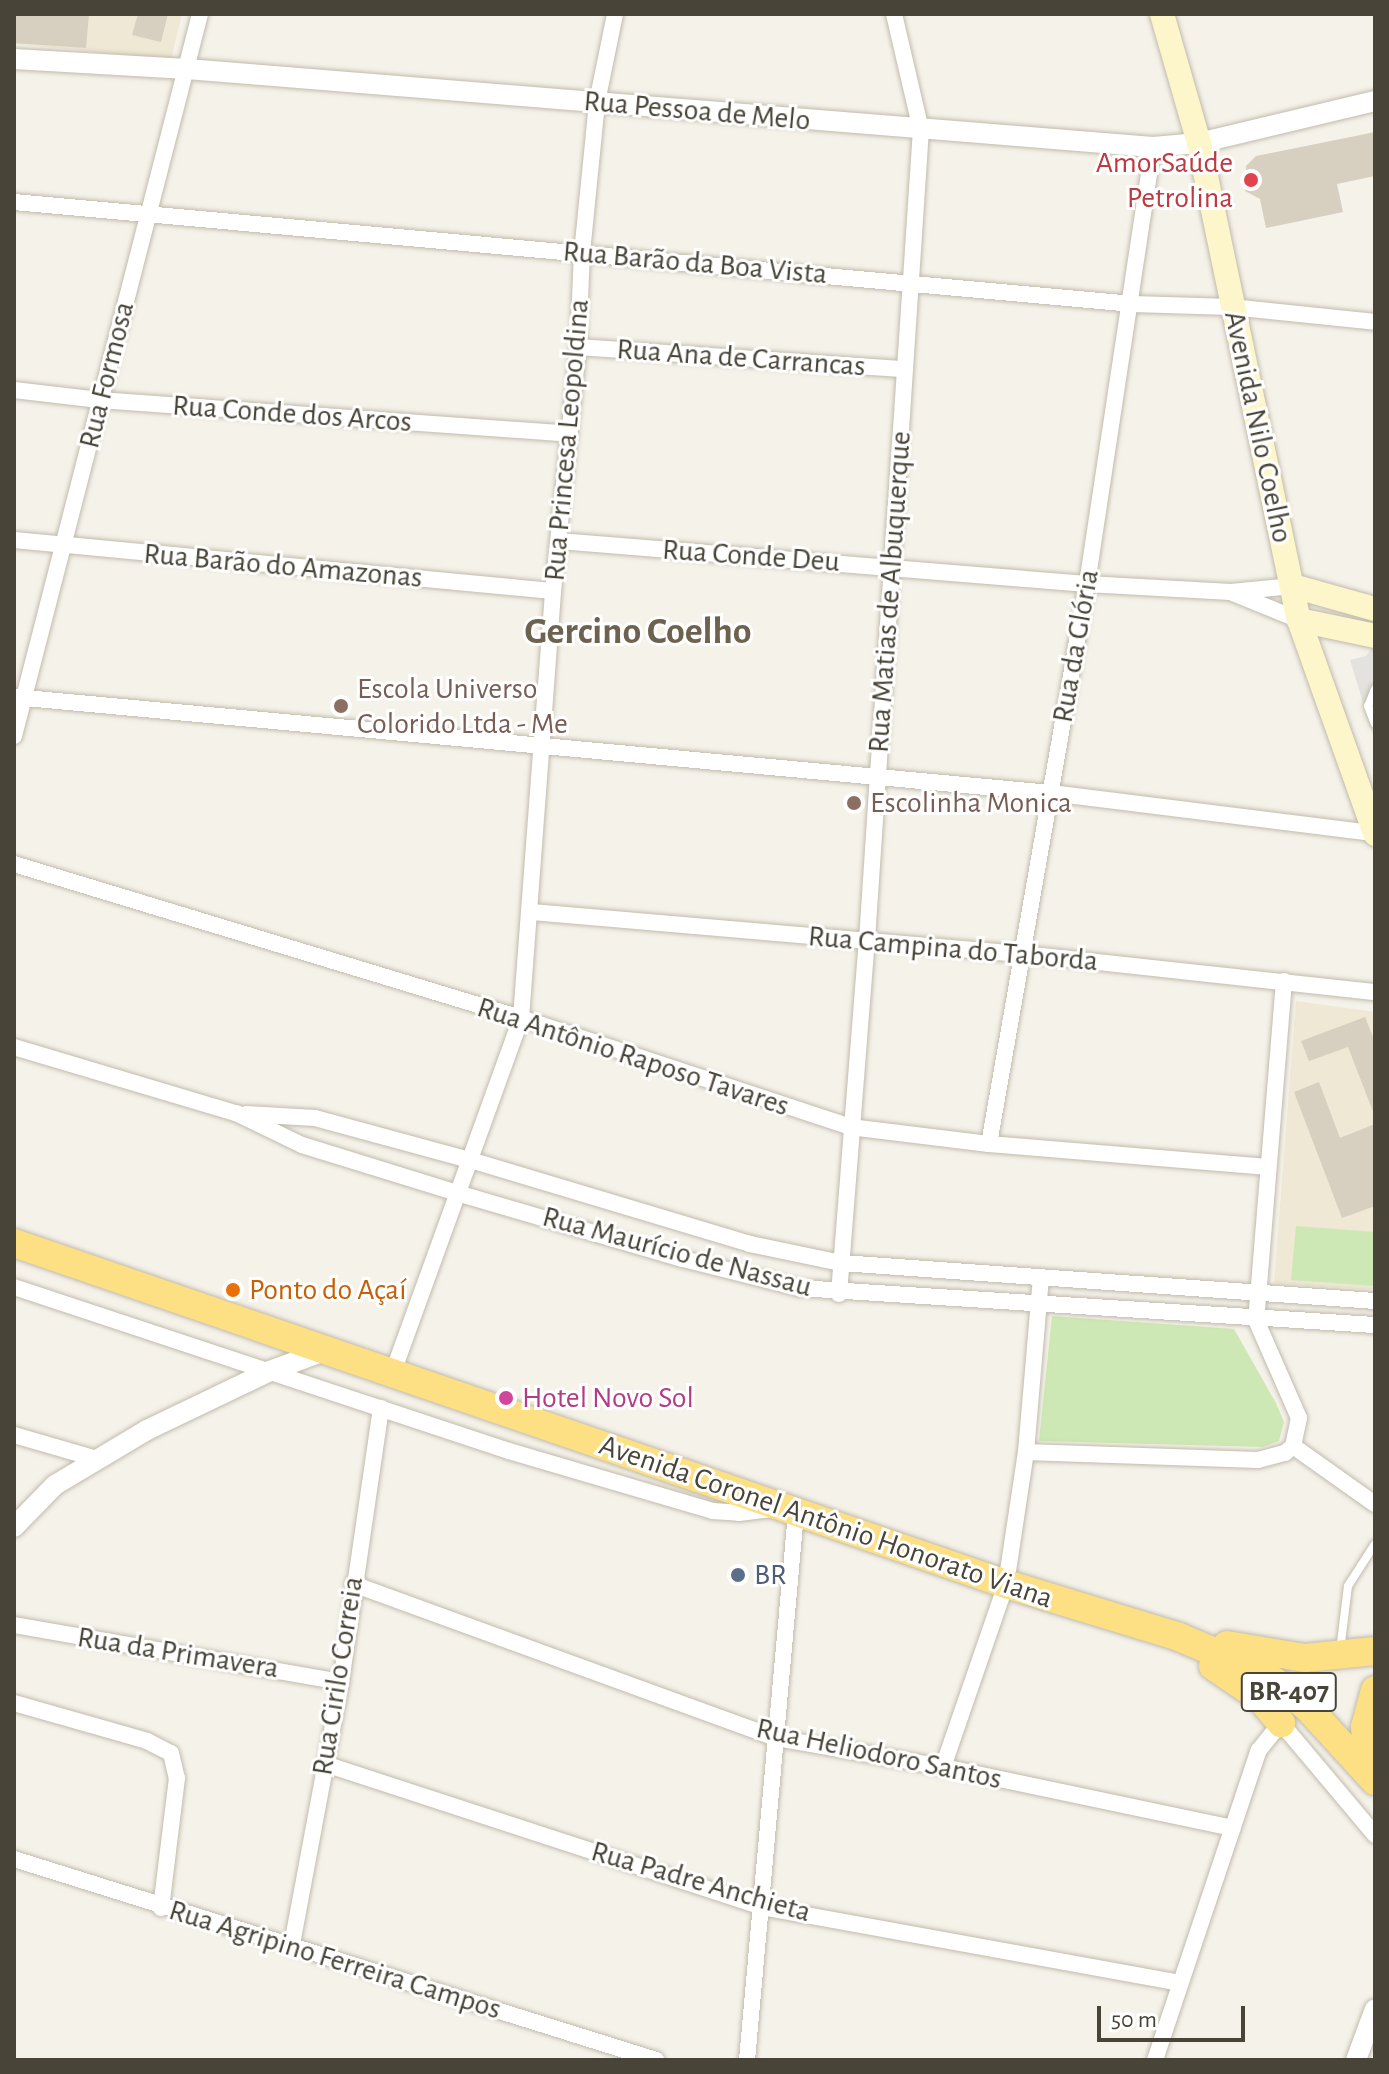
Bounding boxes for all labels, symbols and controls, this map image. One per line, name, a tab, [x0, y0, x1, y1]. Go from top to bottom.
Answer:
street label: Rua Pessoa de Melo	[582, 83, 812, 139]
place label: AmorSaúde Petrolina	[1096, 145, 1233, 216]
marker: AmorSaúde Petrolina	[1240, 169, 1262, 191]
street label: Rua Barão da Boa Vista	[561, 234, 829, 292]
street label: Rua Princesa Leopoldina	[537, 297, 597, 583]
street label: Rua Formosa	[71, 298, 143, 452]
street label: Avenida Nilo Coelho	[1216, 308, 1300, 546]
street label: Rua Ana de Carrancas	[615, 331, 867, 385]
street label: Rua Conde dos Arcos	[171, 388, 413, 440]
street label: Rua Matias de Albuquerque	[861, 430, 919, 754]
street label: Rua Conde Deu	[661, 532, 841, 580]
street label: Rua Barão do Amazonas	[142, 536, 424, 596]
street label: Rua da Glória	[1045, 567, 1107, 725]
district label: Gercino Coelho	[524, 610, 752, 656]
place label: Escola Universo Colorido Ltda - Me	[357, 671, 568, 742]
marker: Escola Universo Colorido Ltda - Me	[332, 697, 350, 715]
place label: Escolinha Monica	[870, 785, 1072, 821]
marker: Escolinha Monica	[845, 794, 863, 812]
street label: Rua Campina do Taborda	[807, 918, 1099, 980]
street label: Rua Antônio Raposo Tavares	[472, 990, 794, 1124]
street label: Rua Maurício de Nassau	[538, 1199, 816, 1305]
place label: Ponto do Açaí	[249, 1272, 406, 1308]
marker: Ponto do Açaí	[224, 1281, 242, 1299]
place label: Hotel Novo Sol	[522, 1380, 694, 1416]
marker: Hotel Novo Sol	[497, 1389, 515, 1407]
street label: Avenida Coronel Antônio Honorato Viana	[595, 1427, 1057, 1617]
place label: BR	[754, 1557, 787, 1593]
marker: BR	[729, 1566, 747, 1584]
street label: Rua Cirilo Correia	[305, 1574, 371, 1778]
street label: Rua da Primavera	[75, 1619, 281, 1687]
road number: BR-407	[1239, 1668, 1339, 1716]
street label: Rua Heliodoro Santos	[753, 1710, 1005, 1798]
street label: Rua Padre Anchieta	[587, 1833, 815, 1931]
street label: Rua Agripino Ferreira Campos	[165, 1892, 505, 2028]
scale bar	[1101, 1990, 1249, 2040]
text: 50 m	[1111, 2008, 1157, 2032]

